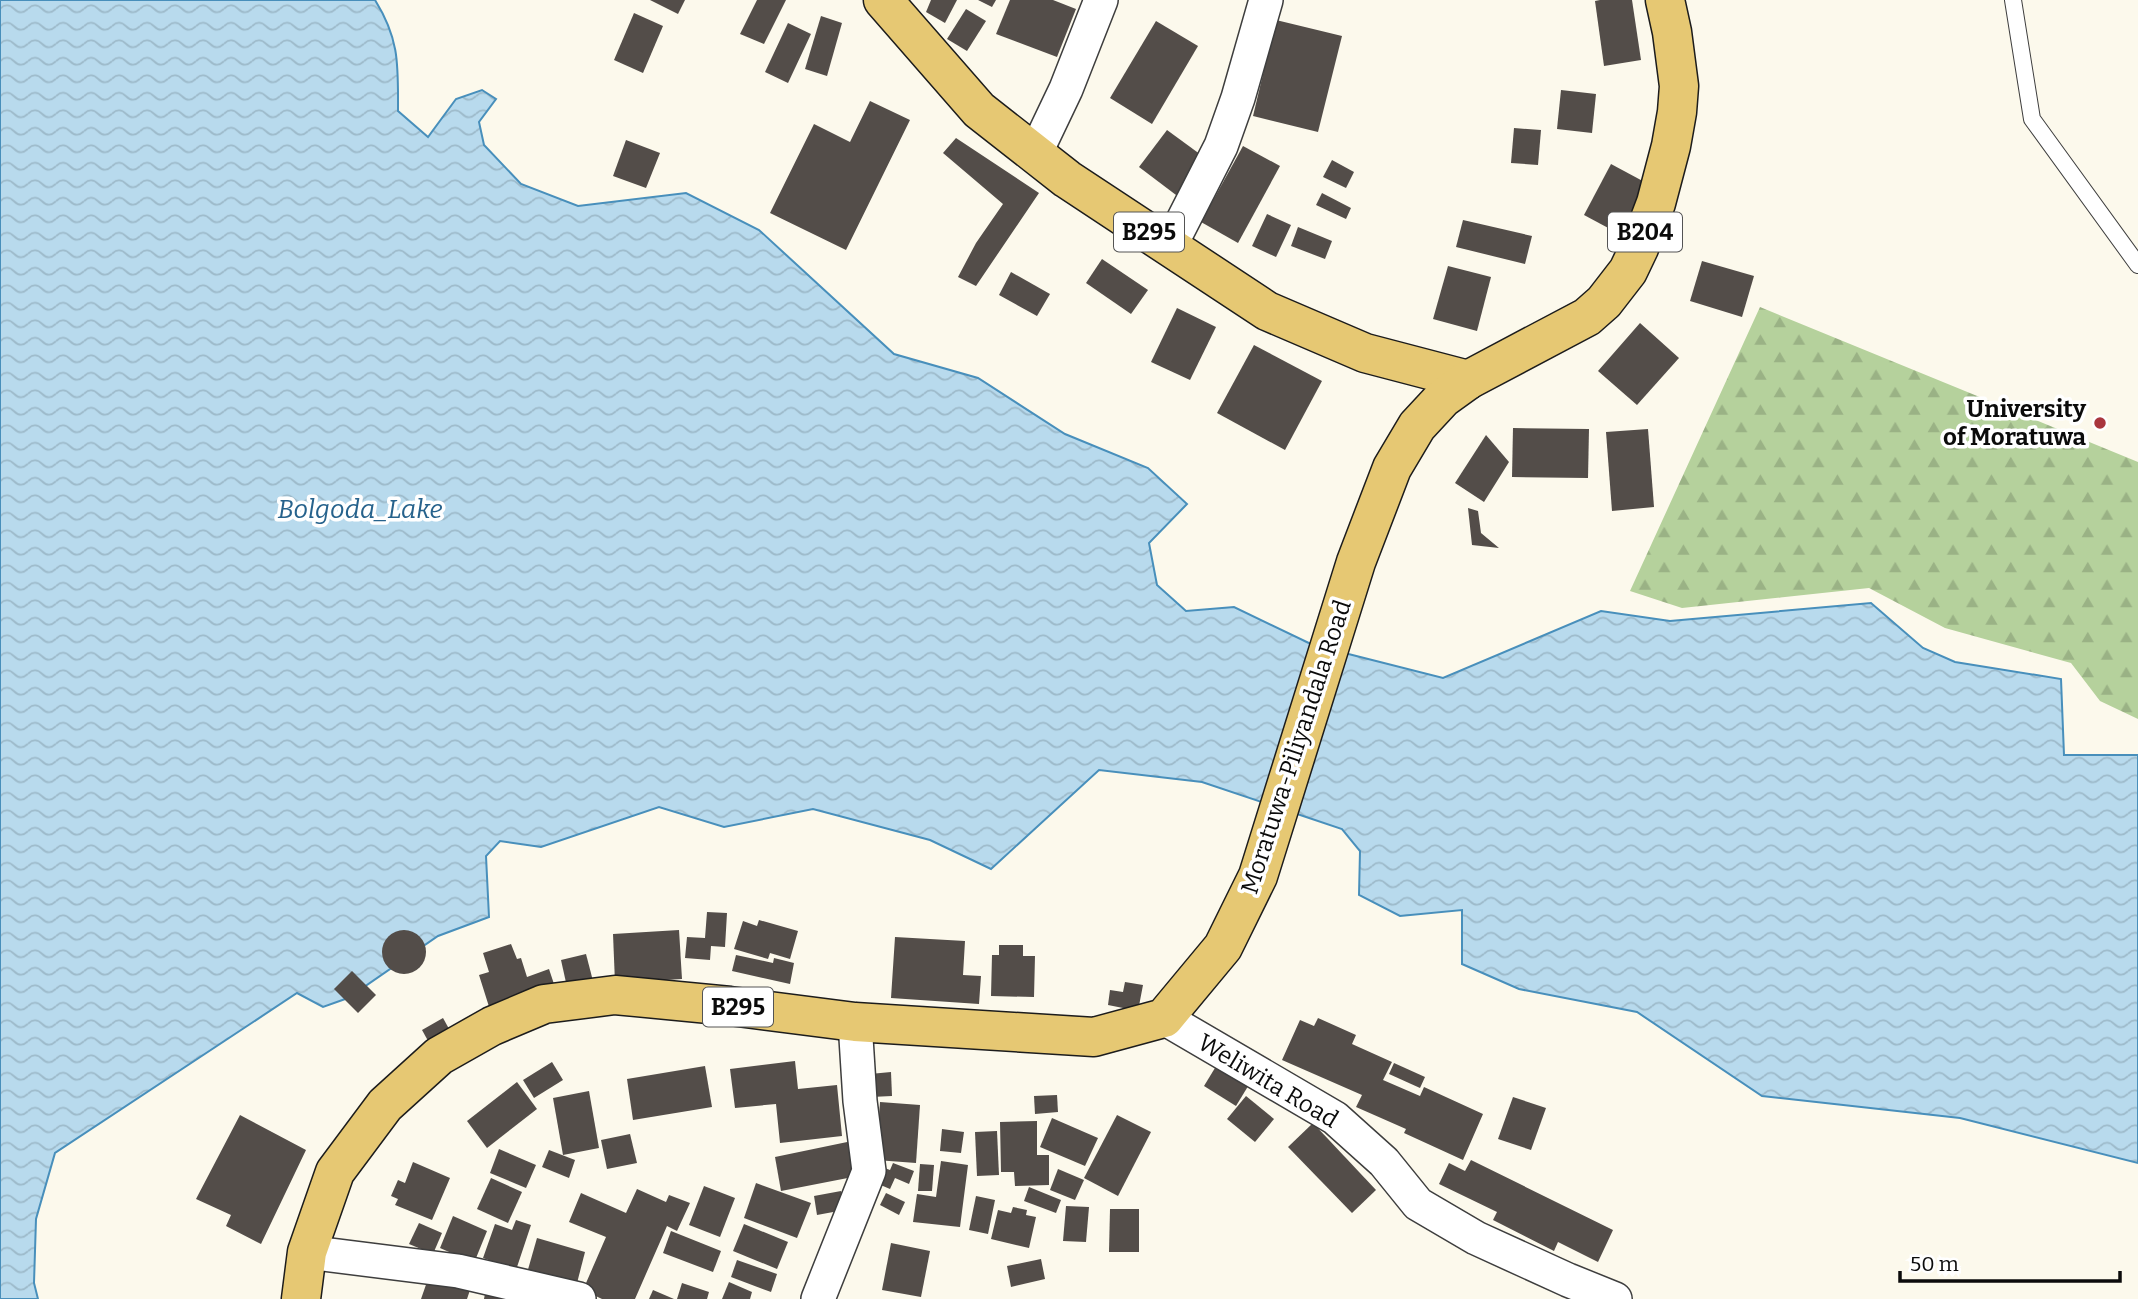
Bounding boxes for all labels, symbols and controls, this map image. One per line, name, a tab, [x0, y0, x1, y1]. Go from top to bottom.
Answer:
road number: B295	[1114, 213, 1184, 252]
road number: B204	[1608, 213, 1682, 252]
place label: University of Moratuwa	[1943, 395, 2087, 451]
marker: University of Moratuwa	[2092, 415, 2108, 431]
water label: Bolgoda_Lake	[277, 494, 443, 525]
street label: Moratuwa-Piliyandala Road	[1235, 597, 1357, 897]
road number: B295	[703, 988, 773, 1026]
street label: Weliwita Road	[1193, 1028, 1343, 1134]
scale bar	[1900, 1240, 2120, 1284]
text: 50 m	[1910, 1251, 1959, 1277]

